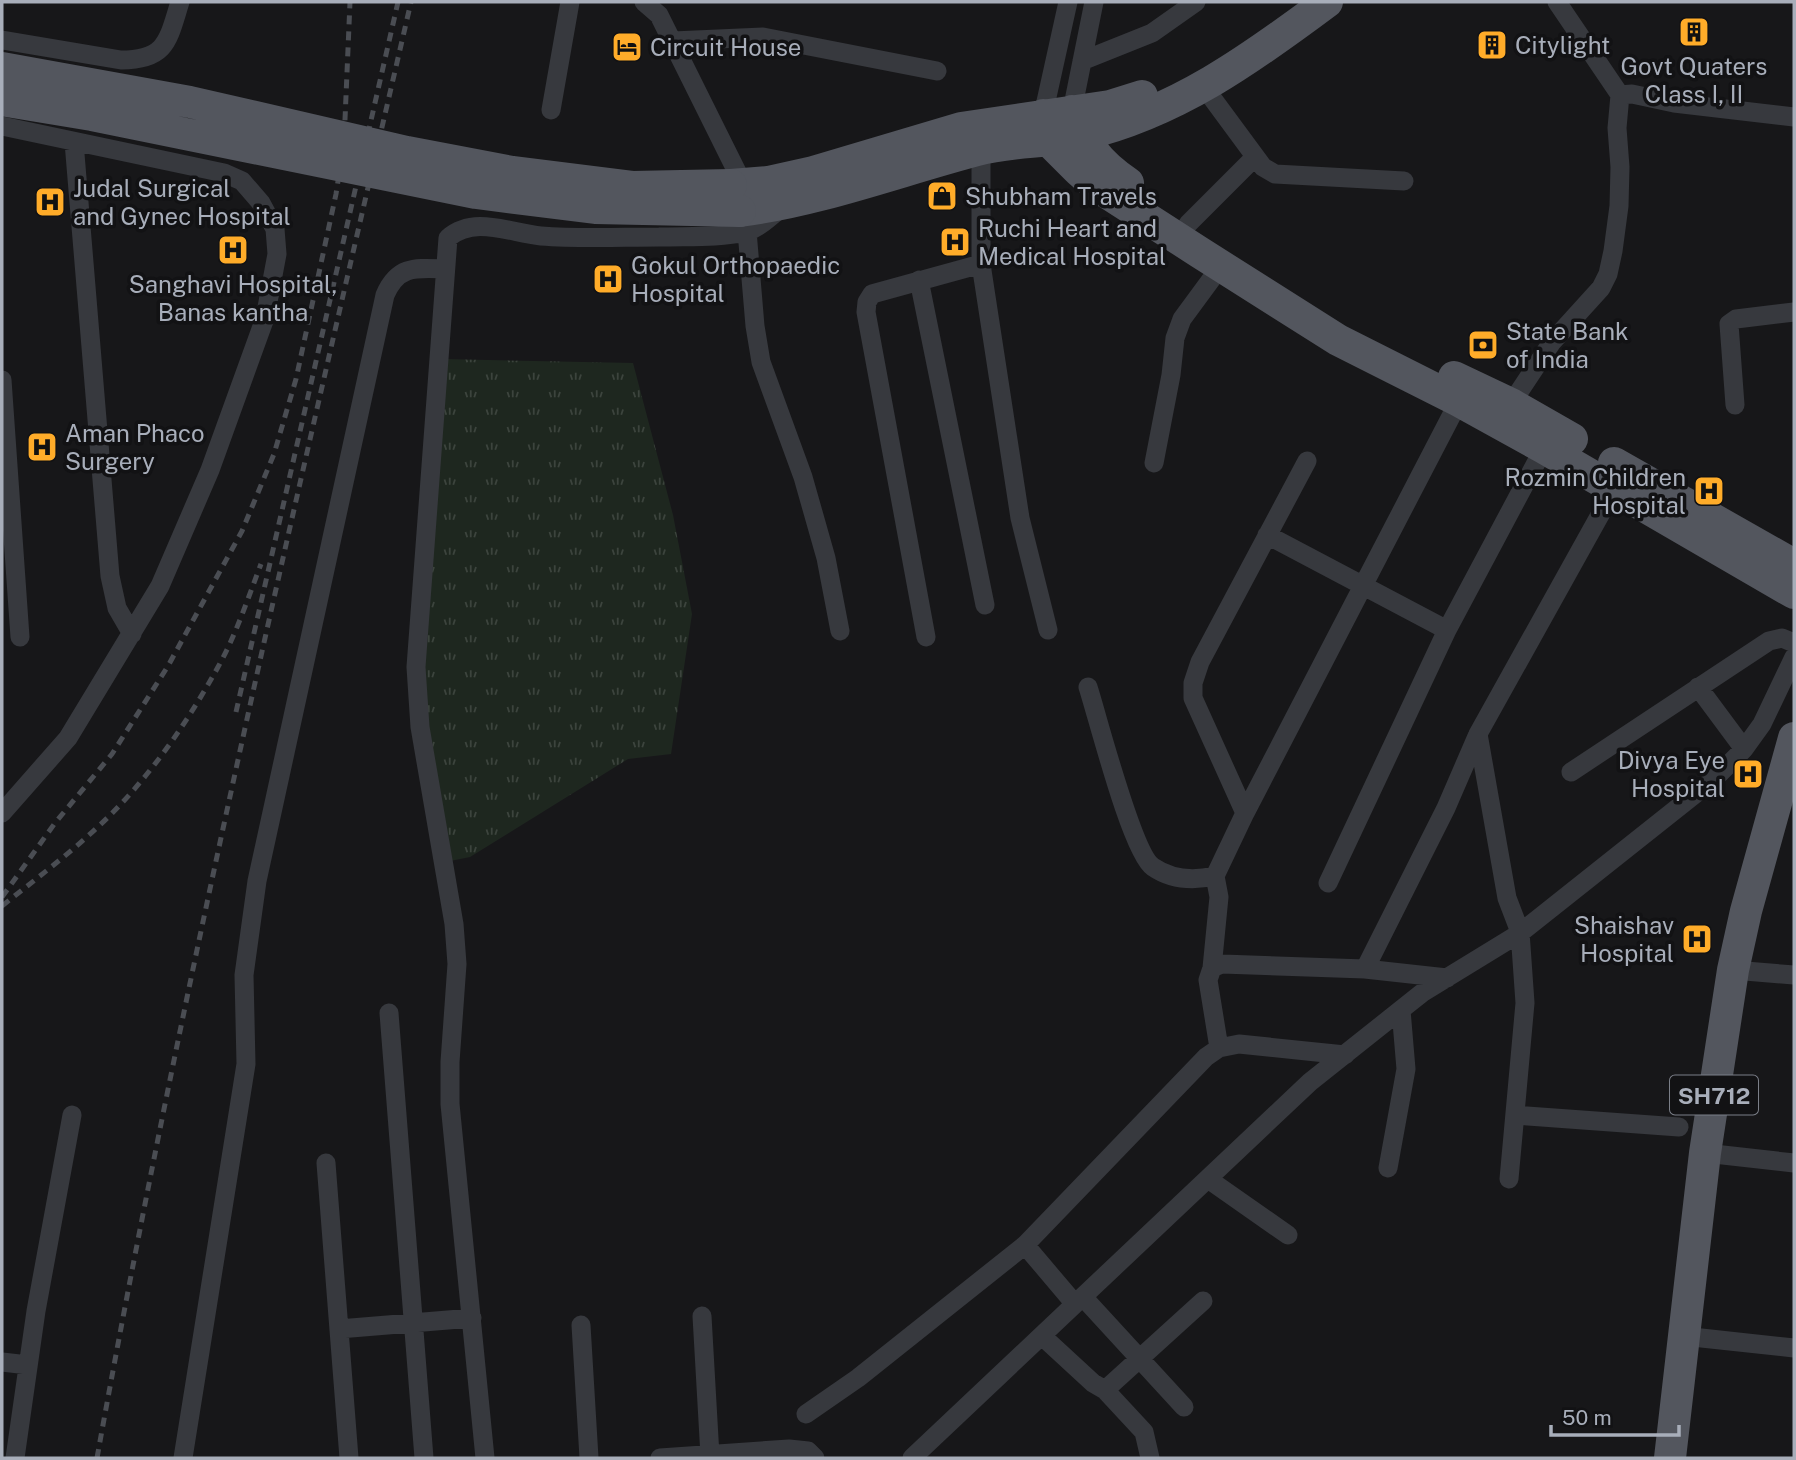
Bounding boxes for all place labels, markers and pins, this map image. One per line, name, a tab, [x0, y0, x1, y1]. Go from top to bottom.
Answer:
building icon: Govt Quaters Class I, II	[1677, 15, 1711, 49]
building icon: Citylight	[1475, 28, 1509, 62]
hotel icon: Circuit House	[610, 30, 644, 64]
place label: Citylight	[1515, 31, 1610, 59]
place label: Circuit House	[650, 33, 801, 61]
place label: Govt Quaters Class I, II	[1621, 52, 1767, 108]
place label: Judal Surgical and Gynec Hospital	[73, 174, 291, 230]
shop icon: Shubham Travels	[925, 179, 959, 213]
place label: Shubham Travels	[965, 182, 1157, 210]
hospital icon: Judal Surgical and Gynec Hospital	[33, 185, 67, 219]
place label: Ruchi Heart and Medical Hospital	[978, 214, 1166, 270]
hospital icon: Ruchi Heart and Medical Hospital	[938, 225, 972, 259]
hospital icon: Sanghavi Hospital, Banas kantha	[216, 233, 250, 267]
place label: Gokul Orthopaedic Hospital	[631, 251, 840, 307]
hospital icon: Gokul Orthopaedic Hospital	[591, 262, 625, 296]
place label: Sanghavi Hospital, Banas kantha	[129, 270, 337, 326]
place label: State Bank of India	[1506, 317, 1629, 373]
bank icon: State Bank of India	[1466, 328, 1500, 362]
place label: Aman Phaco Surgery	[65, 419, 205, 475]
hospital icon: Aman Phaco Surgery	[25, 430, 59, 464]
place label: Rozmin Children Hospital	[1505, 463, 1686, 519]
hospital icon: Rozmin Children Hospital	[1692, 474, 1726, 508]
place label: Divya Eye Hospital	[1618, 746, 1725, 802]
hospital icon: Divya Eye Hospital	[1731, 757, 1765, 791]
place label: Shaishav Hospital	[1574, 911, 1674, 967]
hospital icon: Shaishav Hospital	[1680, 922, 1714, 956]

